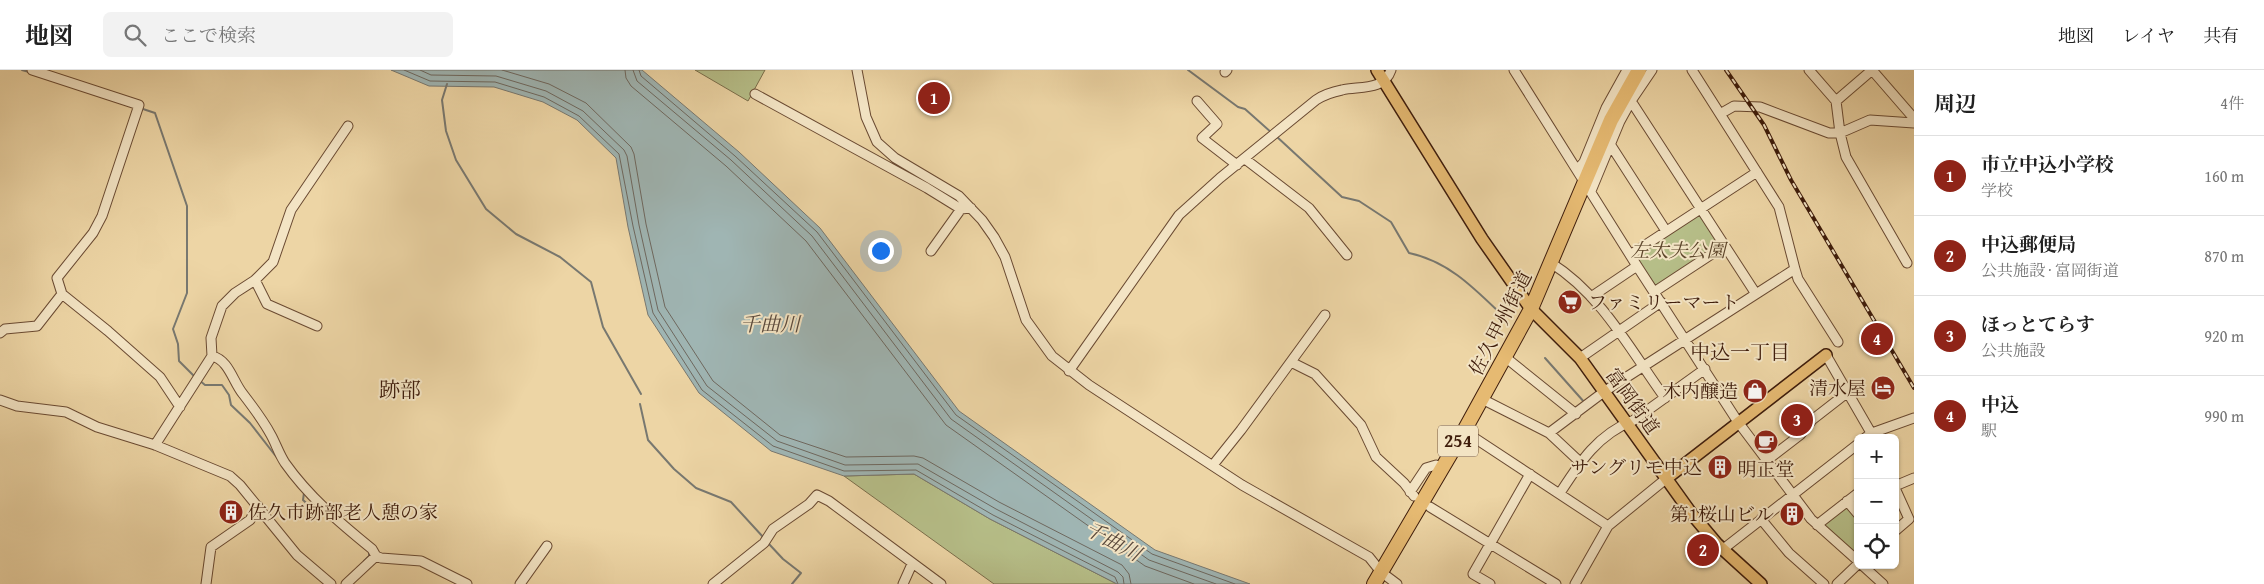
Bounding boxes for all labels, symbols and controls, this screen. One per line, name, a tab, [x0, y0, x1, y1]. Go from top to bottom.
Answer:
search box	[103, 12, 453, 57]
text: 地図	[25, 18, 73, 53]
icon: search	[121, 21, 149, 49]
text: ここで検索	[161, 21, 256, 49]
text: 地図	[2058, 22, 2094, 49]
text: レイヤ	[2122, 22, 2175, 49]
text: 共有	[2203, 22, 2239, 49]
pin: 1	[918, 79, 950, 117]
text: 周辺	[1934, 88, 1976, 119]
text: 4件	[2220, 91, 2244, 115]
text: 市立中込小学校	[1981, 150, 2114, 178]
text: 1	[1946, 164, 1954, 188]
text: 160 m	[2204, 164, 2244, 188]
text: 学校	[1981, 178, 2013, 202]
text: 中込郵便局	[1981, 230, 2076, 258]
park label: 左太夫公園	[1630, 236, 1728, 264]
your location	[868, 238, 894, 264]
text: 2	[1946, 244, 1954, 268]
text: 870 m	[2204, 244, 2244, 268]
text: 公共施設 · 富岡街道	[1981, 258, 2119, 282]
street label: 佐久甲州街道	[1462, 266, 1538, 380]
place label: ファミリーマート	[1588, 288, 1740, 316]
supermarket icon: ファミリーマート	[1557, 289, 1583, 315]
water label: 千曲川	[740, 309, 802, 338]
text: ほっとてらす	[1981, 310, 2095, 338]
pin: 4	[1861, 320, 1893, 358]
text: 3	[1946, 324, 1954, 348]
text: 920 m	[2204, 324, 2244, 348]
district label: 中込一丁目	[1690, 337, 1790, 366]
text: 公共施設	[1981, 338, 2045, 362]
street label: 富岡街道	[1599, 362, 1667, 440]
district label: 跡部	[379, 374, 421, 405]
place label: 清水屋	[1809, 374, 1866, 402]
hotel icon: 清水屋	[1870, 375, 1896, 401]
place label: 木内醸造	[1662, 377, 1738, 405]
shop icon: 木内醸造	[1742, 378, 1768, 404]
text: 中込	[1981, 390, 2019, 418]
pin: 3	[1781, 401, 1813, 439]
text: 4	[1946, 404, 1954, 428]
text: 990 m	[2204, 404, 2244, 428]
text: 駅	[1981, 418, 1997, 442]
road number: 254	[1438, 426, 1478, 456]
cafe icon: 明正堂	[1753, 429, 1779, 455]
map controls	[1854, 434, 1899, 569]
button: +	[1854, 434, 1899, 479]
place label: サングリモ中込	[1570, 453, 1702, 481]
building icon: サングリモ中込	[1707, 454, 1733, 480]
place label: 明正堂	[1737, 455, 1795, 483]
button: −	[1854, 479, 1899, 524]
place label: 佐久市跡部老人憩の家	[248, 498, 438, 526]
building icon: 佐久市跡部老人憩の家	[218, 499, 244, 525]
place label: 第1桜山ビル	[1670, 500, 1774, 528]
building icon: 第1桜山ビル	[1779, 501, 1805, 527]
water label: 千曲川	[1080, 514, 1148, 568]
button: locate	[1854, 524, 1899, 569]
pin: 2	[1687, 531, 1719, 569]

